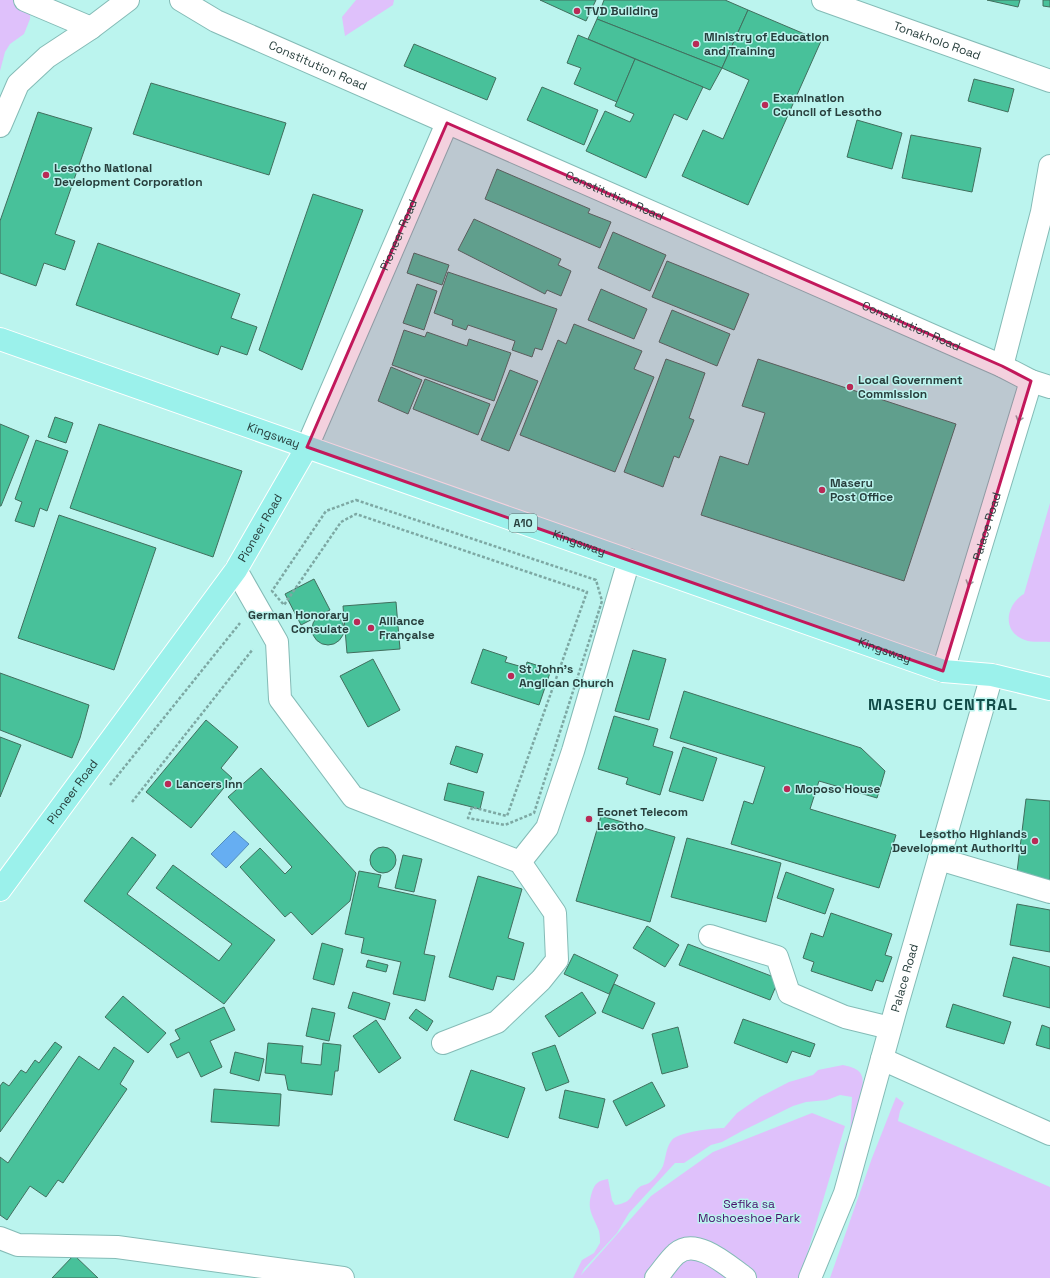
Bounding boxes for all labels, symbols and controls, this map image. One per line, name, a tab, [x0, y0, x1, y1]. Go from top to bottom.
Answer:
place label: TVD Building	[585, 3, 658, 19]
marker: TVD Building	[572, 6, 582, 16]
street label: Tonakholo Road	[891, 18, 983, 64]
place label: Ministry of Education and Training	[704, 29, 829, 59]
street label: Constitution Road	[266, 37, 370, 94]
marker: Ministry of Education and Training	[691, 39, 701, 49]
place label: Examination Council of Lesotho	[773, 90, 882, 120]
marker: Examination Council of Lesotho	[760, 100, 770, 110]
place label: Lesotho National Development Corporation	[54, 160, 203, 190]
street label: Constitution Road	[563, 167, 666, 225]
marker: Lesotho National Development Corporation	[41, 170, 51, 180]
street label: Pioneer Road	[376, 197, 421, 273]
street label: Constitution Road	[859, 298, 963, 355]
place label: Local Government Commission	[858, 372, 963, 402]
marker: Local Government Commission	[845, 382, 855, 392]
one-way arrow	[1015, 415, 1024, 422]
street label: Kingsway	[245, 419, 302, 452]
place label: Maseru Post Office	[830, 475, 893, 505]
marker: Maseru Post Office	[817, 485, 827, 495]
street label: Palace Road	[969, 490, 1005, 563]
street label: Pioneer Road	[234, 491, 286, 565]
road number: A10	[509, 514, 537, 532]
street label: Kingsway	[550, 526, 608, 560]
one-way arrow	[965, 579, 974, 586]
place label: German Honorary Consulate	[248, 607, 349, 637]
place label: Alliance Française	[379, 613, 435, 643]
marker: German Honorary Consulate	[352, 617, 362, 627]
marker: Alliance Française	[366, 623, 376, 633]
street label: Kingsway	[856, 634, 913, 667]
place label: St John's Anglican Church	[519, 661, 614, 691]
marker: St John's Anglican Church	[506, 671, 516, 681]
district label: MASERU CENTRAL	[868, 694, 1018, 715]
street label: Pioneer Road	[43, 756, 101, 827]
place label: Lancers Inn	[176, 776, 243, 792]
marker: Lancers Inn	[163, 779, 173, 789]
place label: Moposo House	[795, 781, 881, 797]
marker: Moposo House	[782, 784, 792, 794]
place label: Econet Telecom Lesotho	[597, 804, 688, 834]
marker: Econet Telecom Lesotho	[584, 814, 594, 824]
place label: Lesotho Highlands Development Authority	[892, 826, 1027, 856]
marker: Lesotho Highlands Development Authority	[1030, 836, 1040, 846]
street label: Palace Road	[887, 942, 922, 1014]
park label: Sefika sa Moshoeshoe Park	[698, 1196, 801, 1226]

